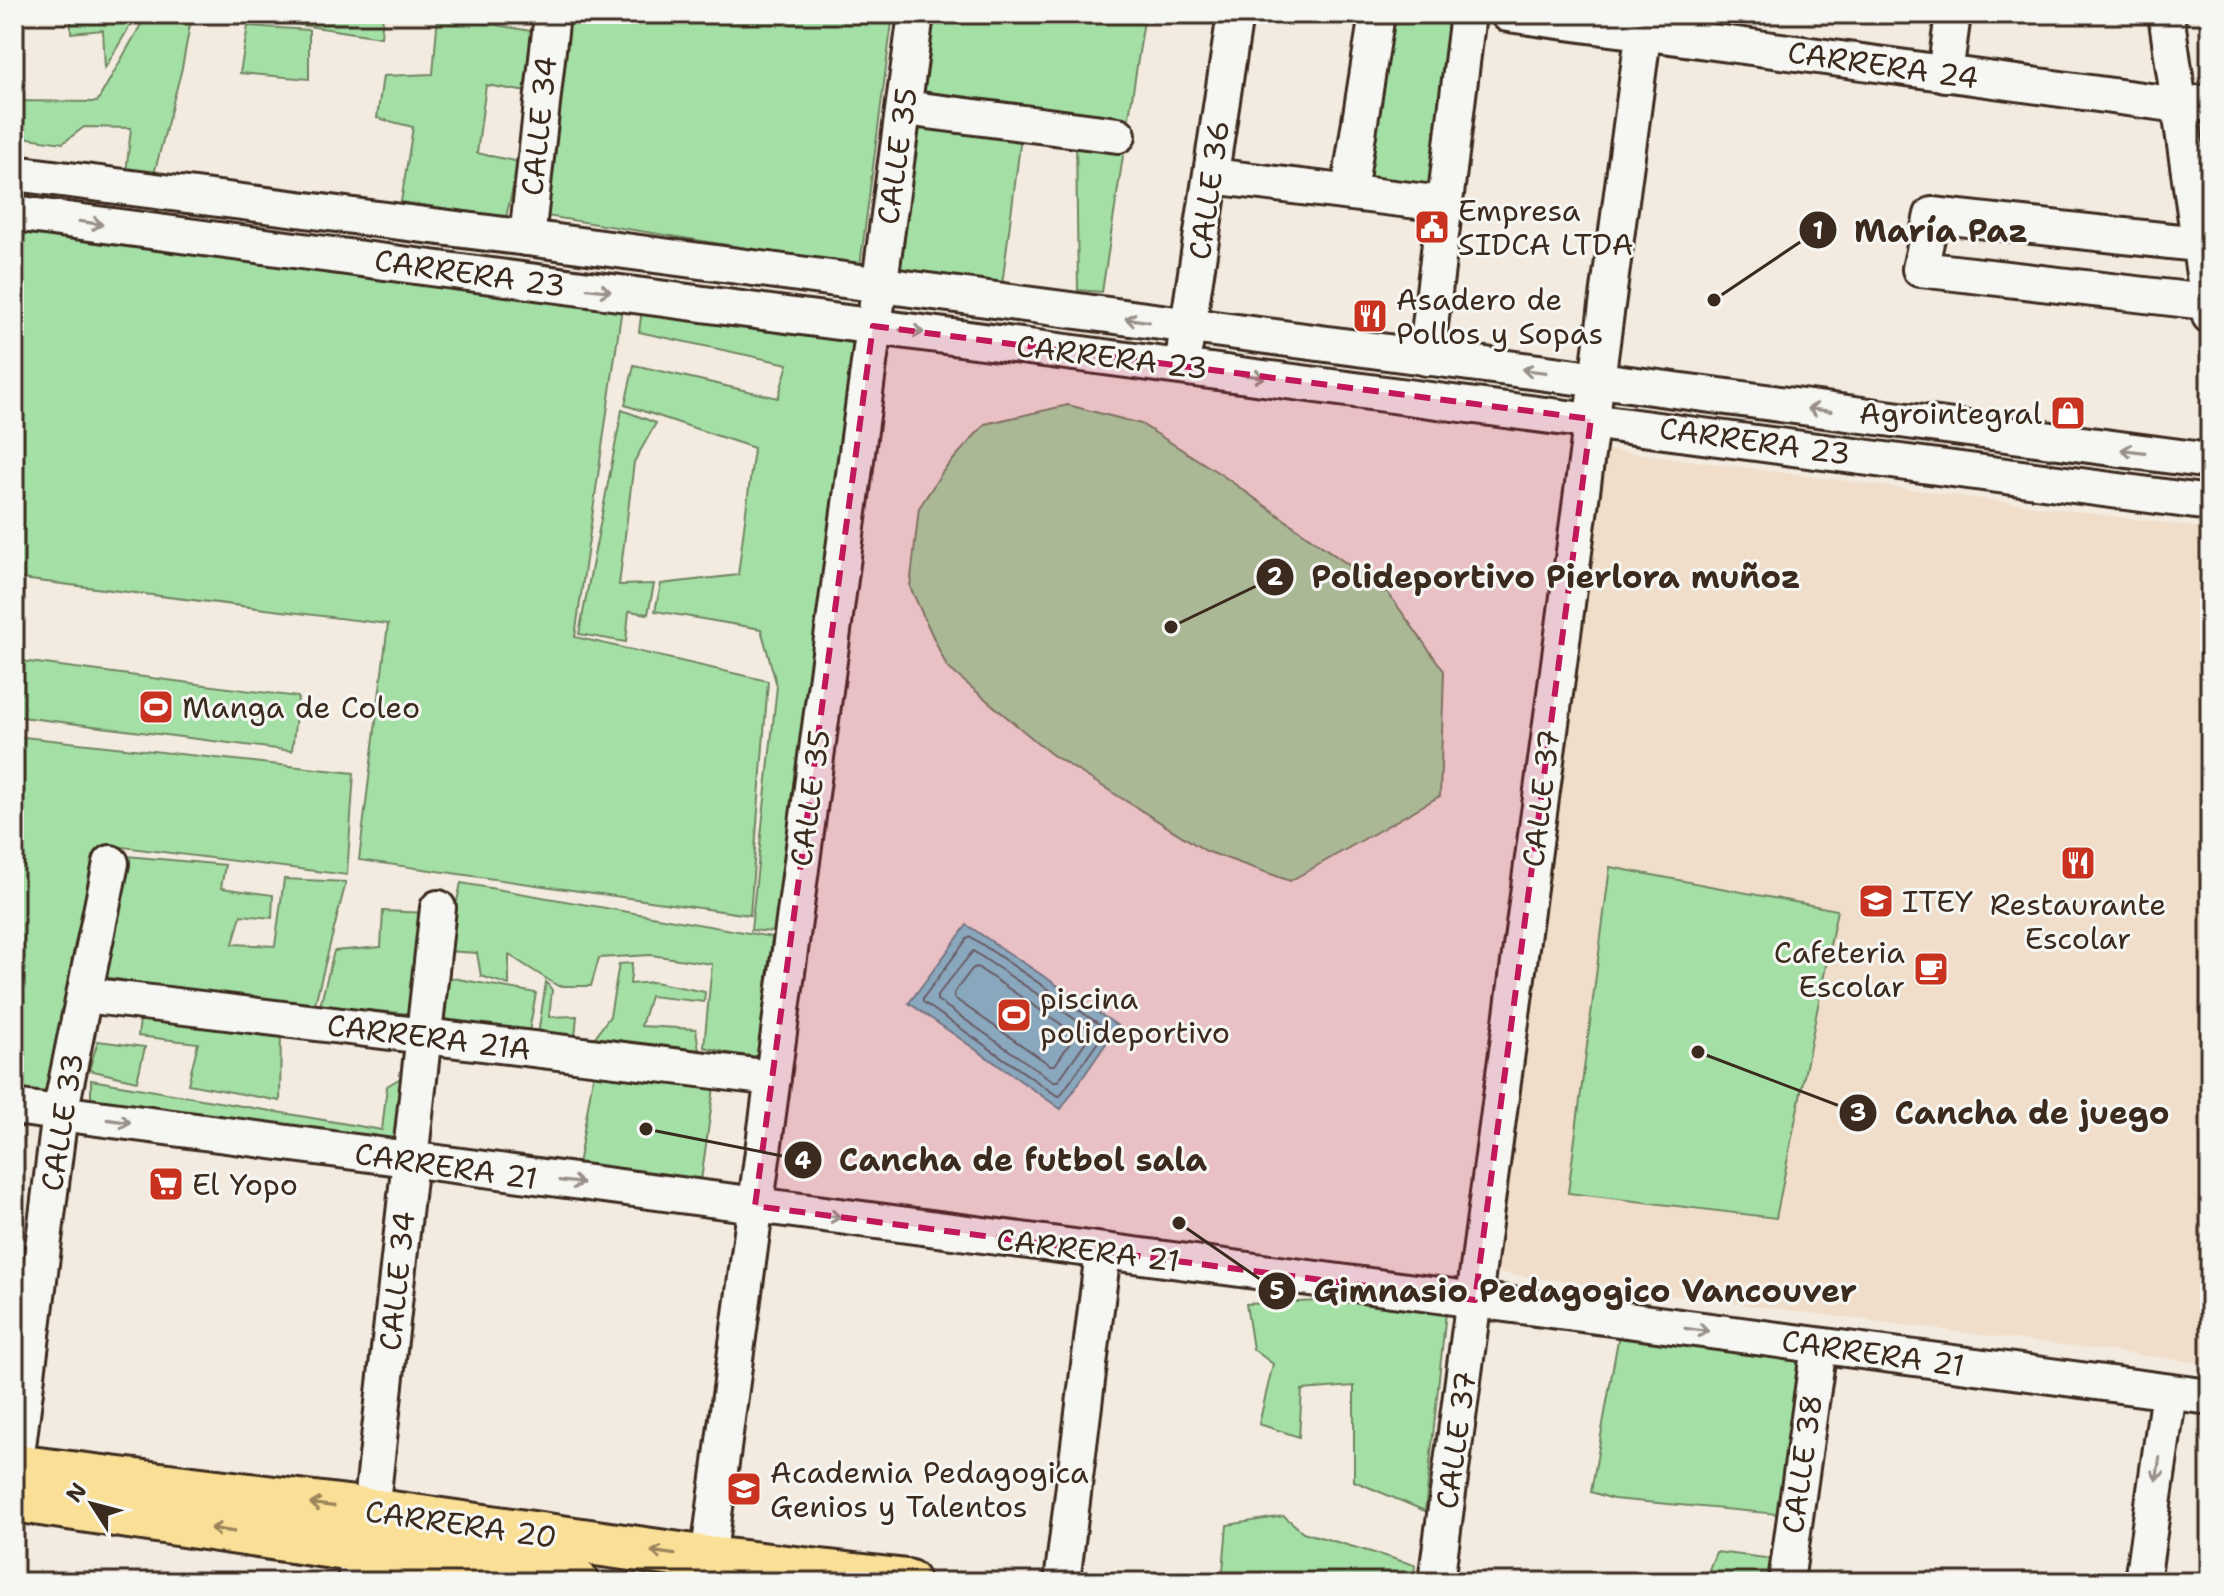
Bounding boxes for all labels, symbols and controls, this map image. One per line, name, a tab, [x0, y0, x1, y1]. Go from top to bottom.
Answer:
street label: CARRERA 24	[1785, 31, 1981, 99]
street label: CALLE 34	[511, 54, 567, 198]
street label: CALLE 35	[867, 85, 927, 227]
street label: CALLE 36	[1179, 118, 1239, 262]
place label: Empresa SIDCA LTDA	[1458, 190, 1634, 265]
callout: María Paz	[1798, 202, 2044, 258]
public building icon: Empresa SIDCA LTDA	[1413, 208, 1451, 246]
text: María Paz	[1854, 209, 2028, 252]
text: 1	[1813, 215, 1823, 247]
one-way arrow	[78, 216, 103, 231]
street label: CARRERA 23	[372, 239, 568, 307]
place label: Asadero de Pollos y Sopas	[1396, 279, 1603, 354]
one-way arrow	[586, 283, 611, 298]
restaurant icon: Asadero de Pollos y Sopas	[1351, 297, 1389, 335]
one-way arrow	[1125, 312, 1150, 327]
one-way arrow	[899, 324, 924, 339]
street label: CARRERA 23	[1014, 325, 1210, 389]
one-way arrow	[1522, 363, 1547, 378]
one-way arrow	[1239, 368, 1266, 383]
place label: Agrointegral	[1859, 393, 2042, 434]
shop icon: Agrointegral	[2049, 394, 2087, 432]
one-way arrow	[1807, 402, 1832, 417]
street label: CARRERA 23	[1657, 407, 1853, 475]
one-way arrow	[2121, 443, 2146, 458]
callout: Polideportivo Pierlora muñoz	[1255, 549, 1816, 605]
text: Polideportivo Pierlora muñoz	[1311, 555, 1801, 598]
text: 2	[1267, 561, 1284, 593]
place label: Manga de Coleo	[182, 687, 420, 728]
sports icon: Manga de Coleo	[137, 688, 175, 726]
street label: CALLE 35	[780, 727, 840, 869]
street label: CALLE 37	[1512, 727, 1570, 869]
restaurant icon: Restaurante Escolar	[2059, 844, 2097, 882]
place label: ITEY	[1902, 881, 1973, 922]
school or university icon: ITEY	[1857, 882, 1895, 920]
place label: Restaurante Escolar	[1990, 884, 2166, 959]
place label: Cafeteria Escolar	[1774, 932, 1905, 1007]
cafe icon: Cafeteria Escolar	[1912, 950, 1950, 988]
place label: piscina polideportivo	[1040, 978, 1230, 1053]
sports icon: piscina polideportivo	[995, 996, 1033, 1034]
street label: CARRERA 21A	[325, 1004, 533, 1070]
street label: CALLE 33	[31, 1050, 93, 1194]
callout: Cancha de juego	[1838, 1085, 2185, 1141]
text: Cancha de juego	[1895, 1091, 2169, 1134]
text: 3	[1850, 1097, 1866, 1129]
one-way arrow	[105, 1114, 132, 1129]
callout: Cancha de futbol sala	[783, 1132, 1223, 1188]
street label: CARRERA 21	[352, 1133, 540, 1199]
text: Cancha de futbol sala	[839, 1138, 1207, 1181]
text: 4	[795, 1145, 812, 1177]
place label: El Yopo	[192, 1164, 298, 1205]
supermarket icon: El Yopo	[147, 1165, 185, 1203]
one-way arrow	[558, 1175, 583, 1190]
street label: CALLE 34	[369, 1209, 425, 1353]
one-way arrow	[816, 1209, 841, 1224]
street label: CARRERA 21	[994, 1218, 1182, 1282]
callout: Gimnasio Pedagogico Vancouver	[1257, 1263, 1873, 1319]
text: Gimnasio Pedagogico Vancouver	[1313, 1269, 1857, 1312]
text: 5	[1270, 1275, 1285, 1307]
street label: CARRERA 21	[1779, 1320, 1967, 1386]
one-way arrow	[1684, 1322, 1710, 1337]
street label: CALLE 37	[1426, 1368, 1486, 1512]
street label: CALLE 38	[1772, 1392, 1832, 1536]
place label: Academia Pedagogica Genios y Talentos	[770, 1452, 1089, 1527]
one-way arrow	[2150, 1456, 2165, 1481]
north arrow	[52, 1464, 132, 1544]
school or university icon: Academia Pedagogica Genios y Talentos	[725, 1470, 763, 1508]
text: N	[59, 1477, 93, 1508]
street label: CARRERA 20	[363, 1490, 559, 1558]
one-way arrow	[310, 1497, 335, 1512]
one-way arrow	[209, 1522, 235, 1537]
one-way arrow	[651, 1545, 676, 1560]

